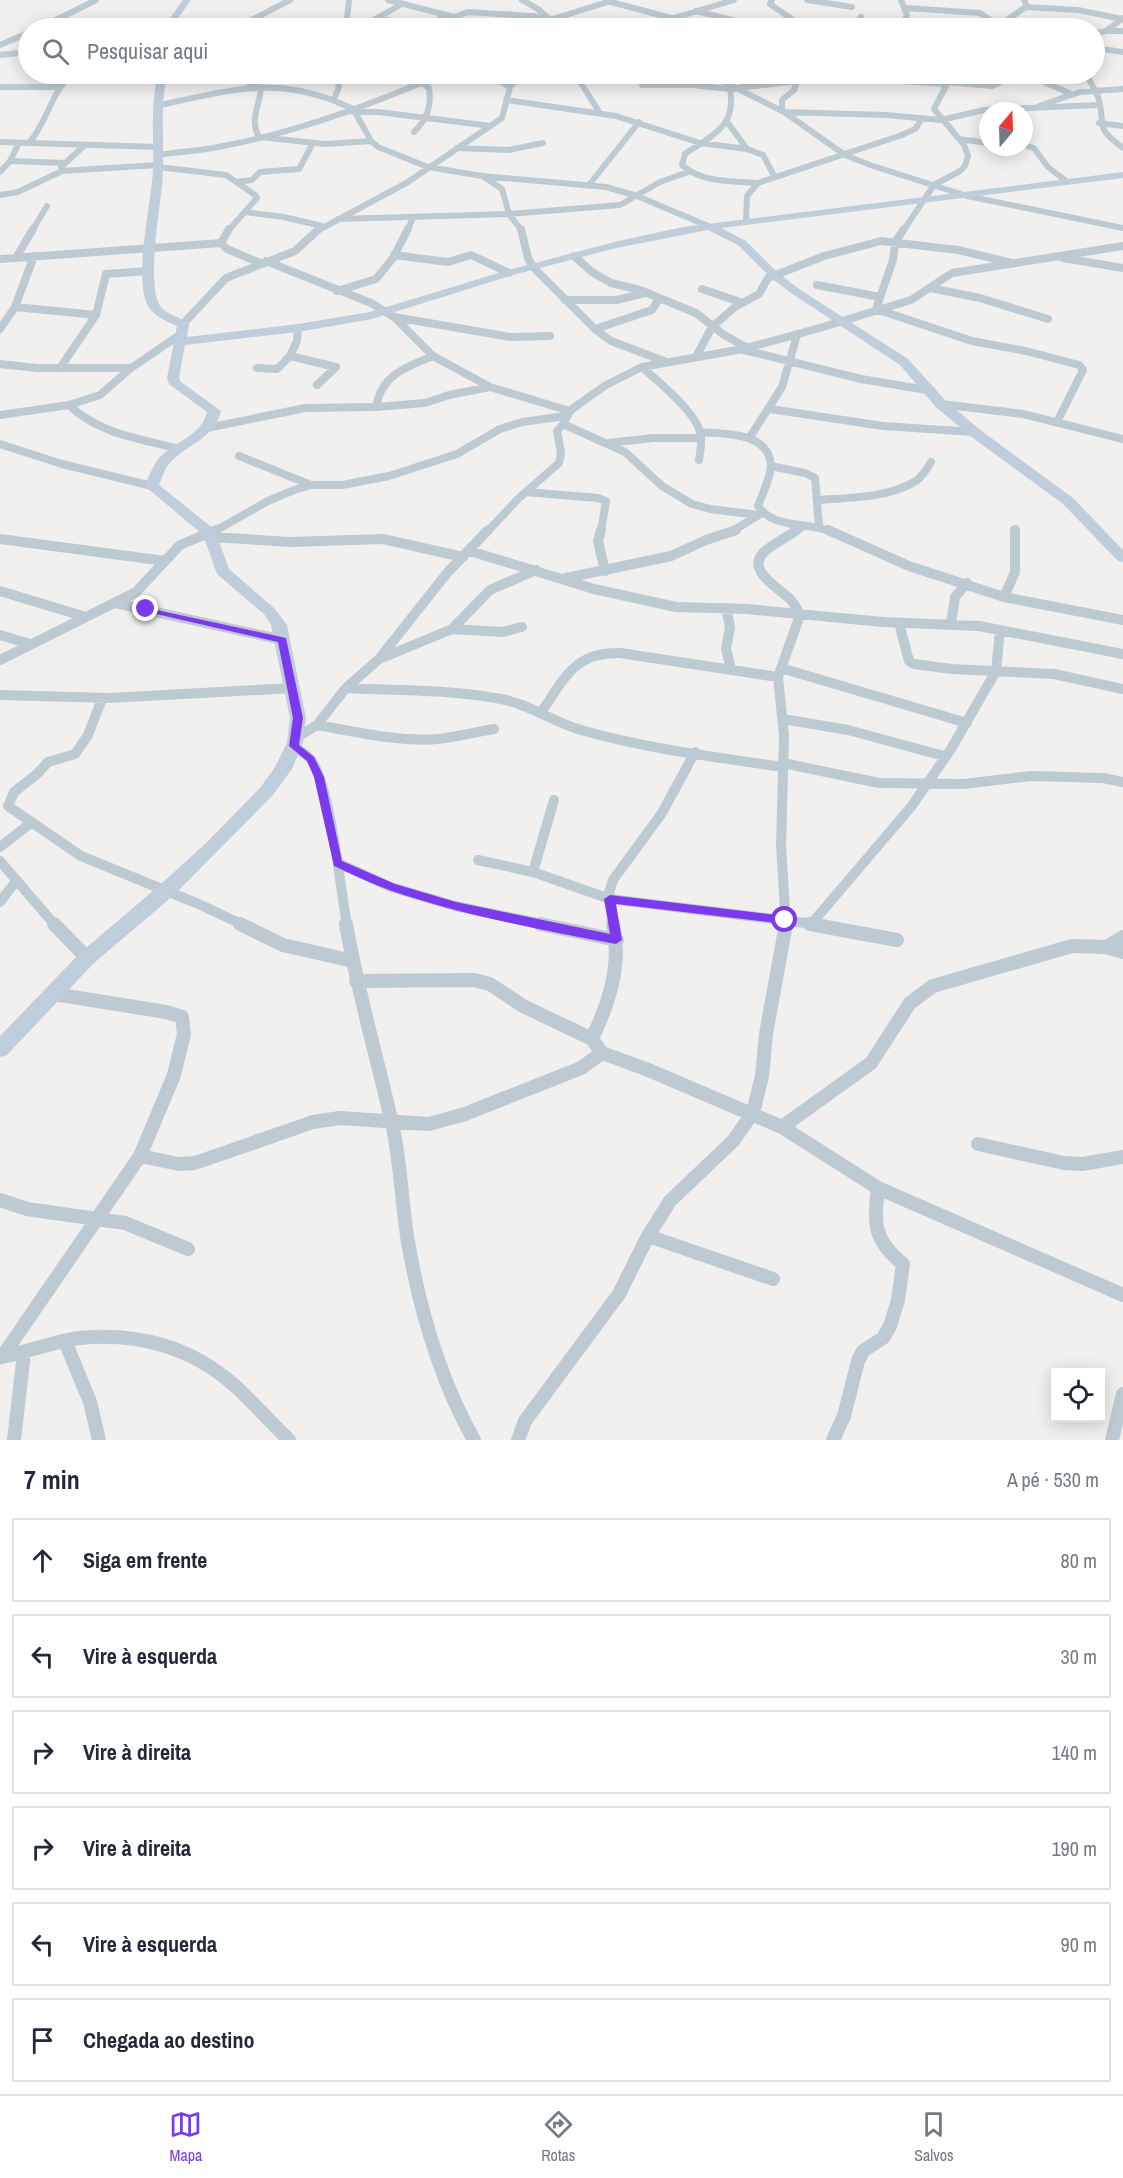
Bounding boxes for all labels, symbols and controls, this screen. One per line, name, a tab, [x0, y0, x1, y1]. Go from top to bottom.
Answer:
search box	[18, 18, 1105, 84]
icon: search	[39, 35, 72, 68]
text: Pesquisar aqui	[87, 36, 208, 66]
north arrow	[979, 102, 1033, 156]
route end	[132, 595, 158, 621]
route start	[771, 906, 797, 932]
map controls	[1051, 1368, 1105, 1422]
button: locate	[1051, 1368, 1105, 1422]
text: 7 min	[24, 1462, 80, 1497]
text: A pé · 530 m	[1007, 1466, 1099, 1493]
icon: ahead	[26, 1544, 59, 1577]
text: Siga em frente	[83, 1545, 207, 1575]
text: 80 m	[1061, 1547, 1097, 1574]
icon: left	[26, 1640, 59, 1673]
text: Vire à esquerda	[83, 1641, 217, 1671]
text: 30 m	[1061, 1643, 1097, 1670]
icon: right	[26, 1736, 59, 1769]
text: Vire à direita	[83, 1737, 191, 1767]
text: 140 m	[1051, 1739, 1097, 1766]
icon: right	[26, 1832, 59, 1865]
text: Vire à direita	[83, 1833, 191, 1863]
text: 190 m	[1051, 1835, 1097, 1862]
icon: left	[26, 1928, 59, 1961]
text: Vire à esquerda	[83, 1929, 217, 1959]
text: 90 m	[1061, 1931, 1097, 1958]
icon: arrive	[26, 2024, 59, 2057]
text: Chegada ao destino	[83, 2025, 254, 2055]
tab: Mapa	[169, 2108, 202, 2166]
tab: Rotas	[541, 2108, 575, 2166]
tab: Salvos	[914, 2108, 954, 2166]

